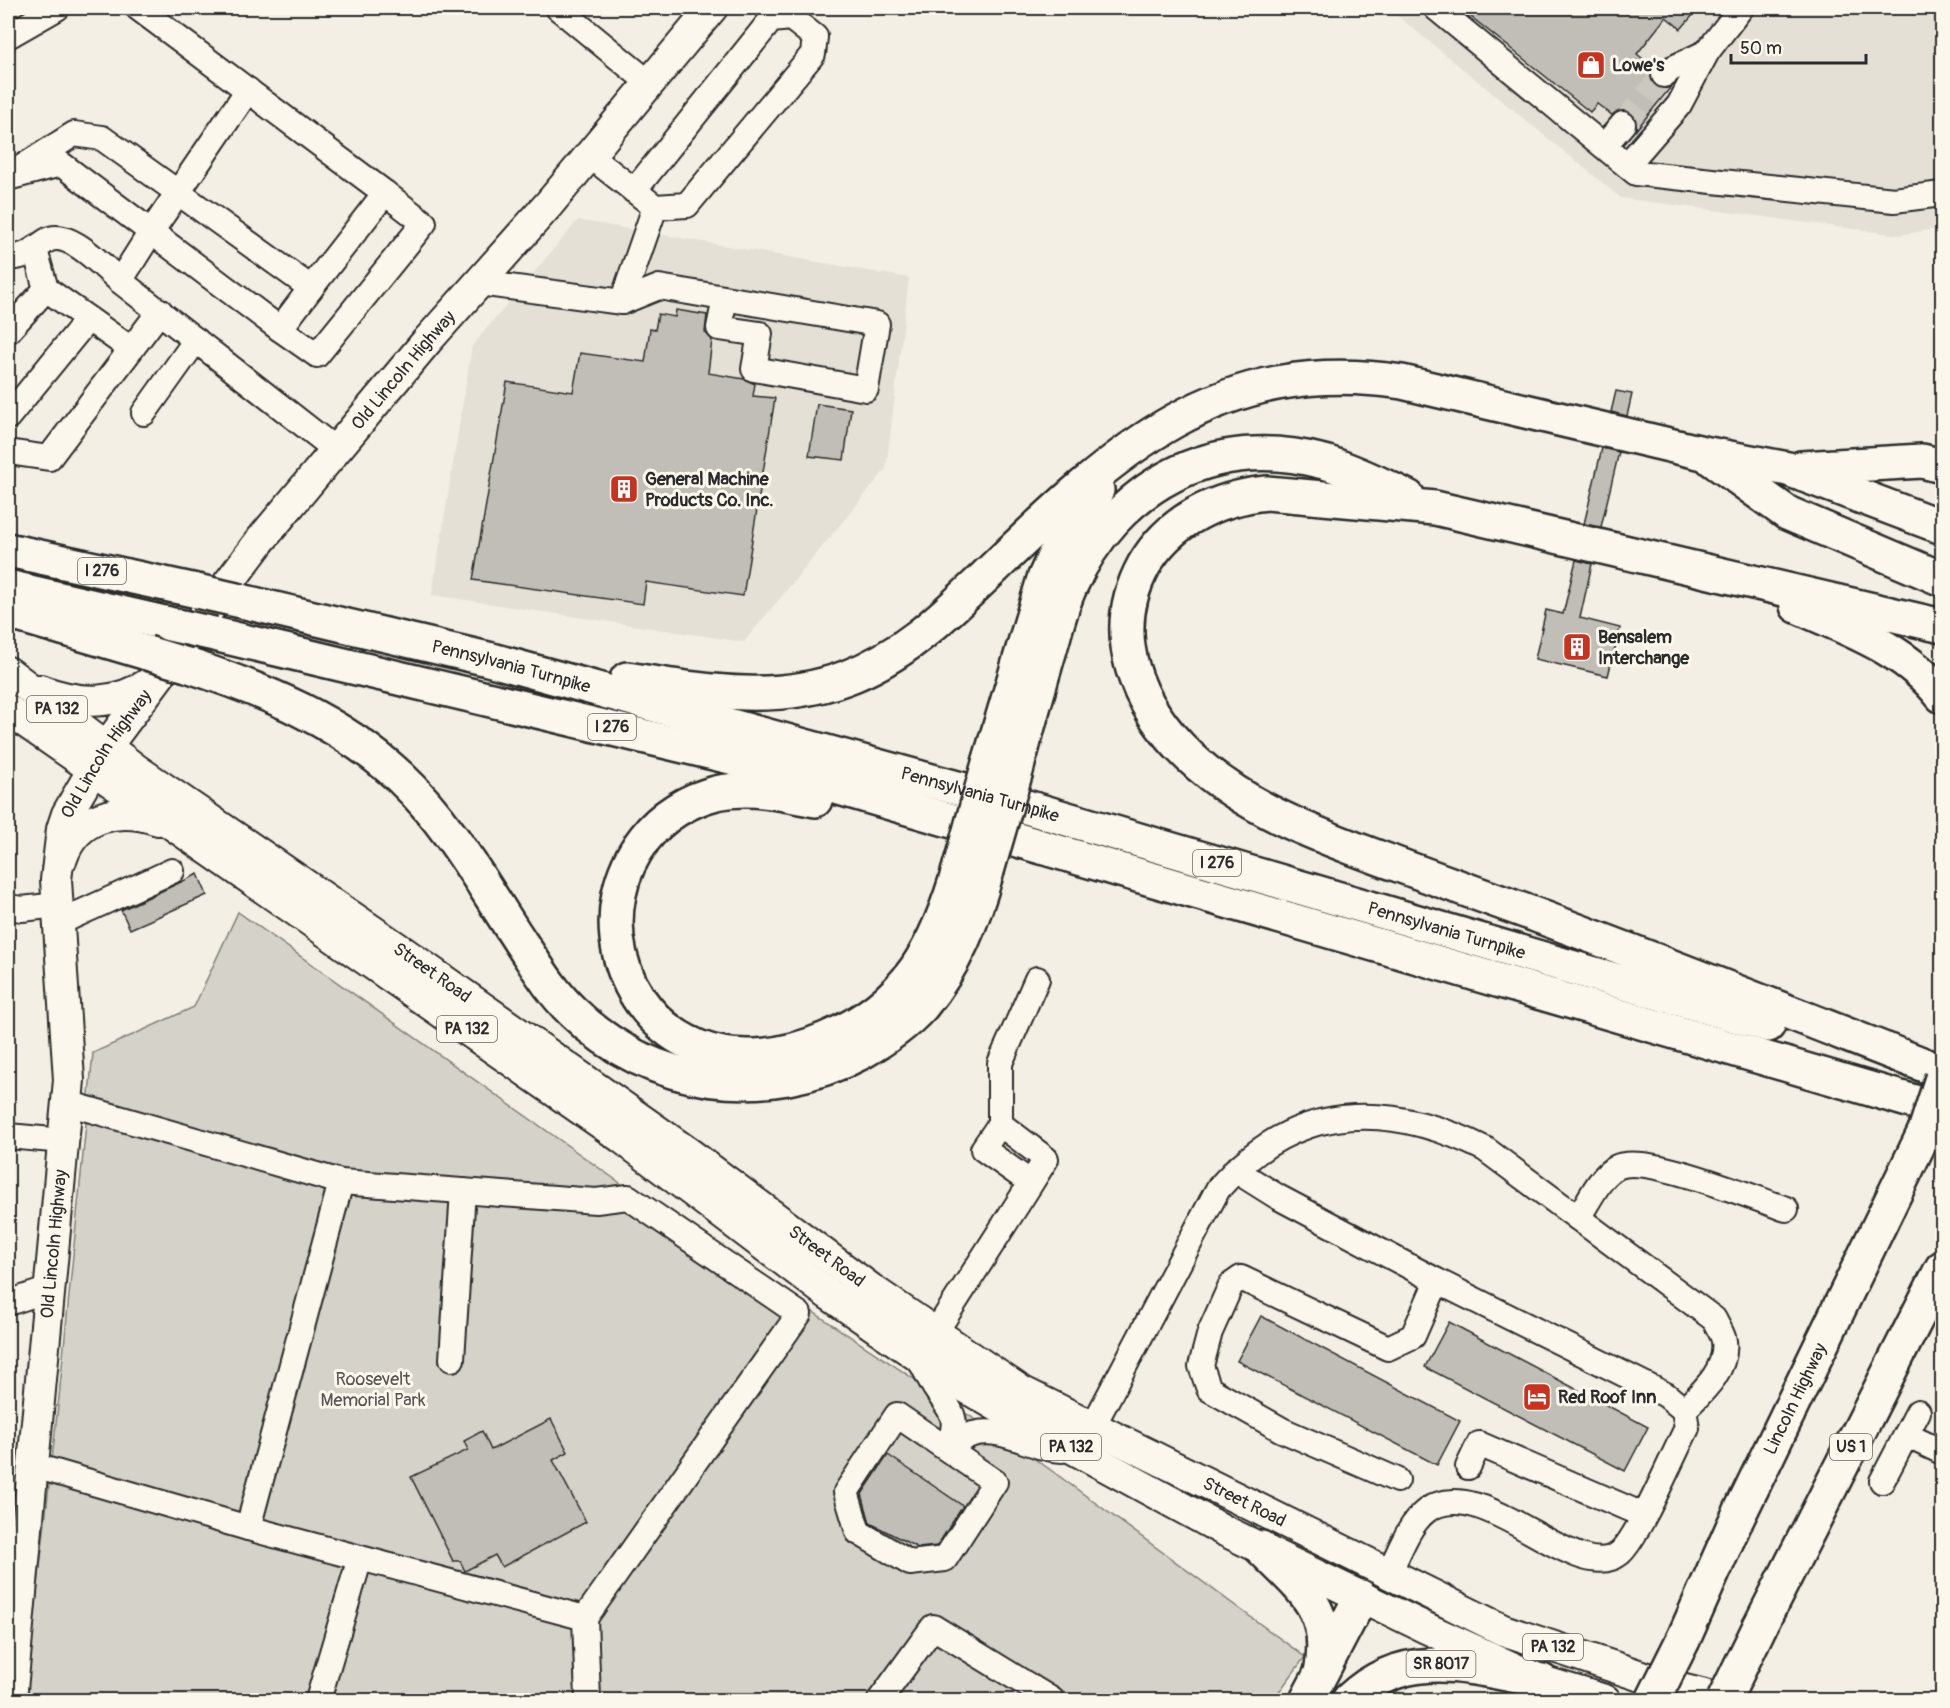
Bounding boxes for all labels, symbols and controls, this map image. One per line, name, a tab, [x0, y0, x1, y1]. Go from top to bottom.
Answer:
scale bar	[1731, 27, 1866, 65]
text: 50 m	[1740, 37, 1782, 60]
shop icon: Lowe's	[1575, 49, 1607, 81]
place label: Lowe's	[1612, 54, 1665, 77]
street label: Old Lincoln Highway	[346, 305, 461, 435]
place label: General Machine Products Co. Inc.	[645, 468, 774, 512]
building icon: General Machine Products Co. Inc.	[608, 473, 640, 505]
road number: I 276	[78, 558, 126, 584]
place label: Bensalem Interchange	[1598, 626, 1690, 670]
building icon: Bensalem Interchange	[1561, 631, 1593, 663]
street label: Pennsylvania Turnpike	[429, 635, 593, 698]
street label: Old Lincoln Highway	[55, 685, 157, 822]
road number: PA 132	[27, 696, 87, 722]
road number: I 276	[588, 714, 636, 740]
street label: Pennsylvania Turnpike	[898, 762, 1062, 828]
road number: I 276	[1193, 850, 1241, 876]
street label: Pennsylvania Turnpike	[1365, 896, 1528, 965]
street label: Street Road	[389, 937, 476, 1008]
road number: PA 132	[437, 1016, 497, 1042]
street label: Old Lincoln Highway	[35, 1168, 72, 1320]
street label: Street Road	[784, 1220, 870, 1292]
street label: Lincoln Highway	[1758, 1339, 1832, 1458]
park label: Roosevelt Memorial Park	[320, 1368, 426, 1412]
hotel icon: Red Roof Inn	[1521, 1381, 1553, 1413]
place label: Red Roof Inn	[1558, 1386, 1656, 1409]
road number: PA 132	[1041, 1434, 1101, 1460]
road number: US 1	[1830, 1434, 1872, 1460]
street label: Street Road	[1199, 1472, 1290, 1532]
road number: PA 132	[1523, 1634, 1583, 1660]
road number: SR 8017	[1406, 1651, 1476, 1677]

